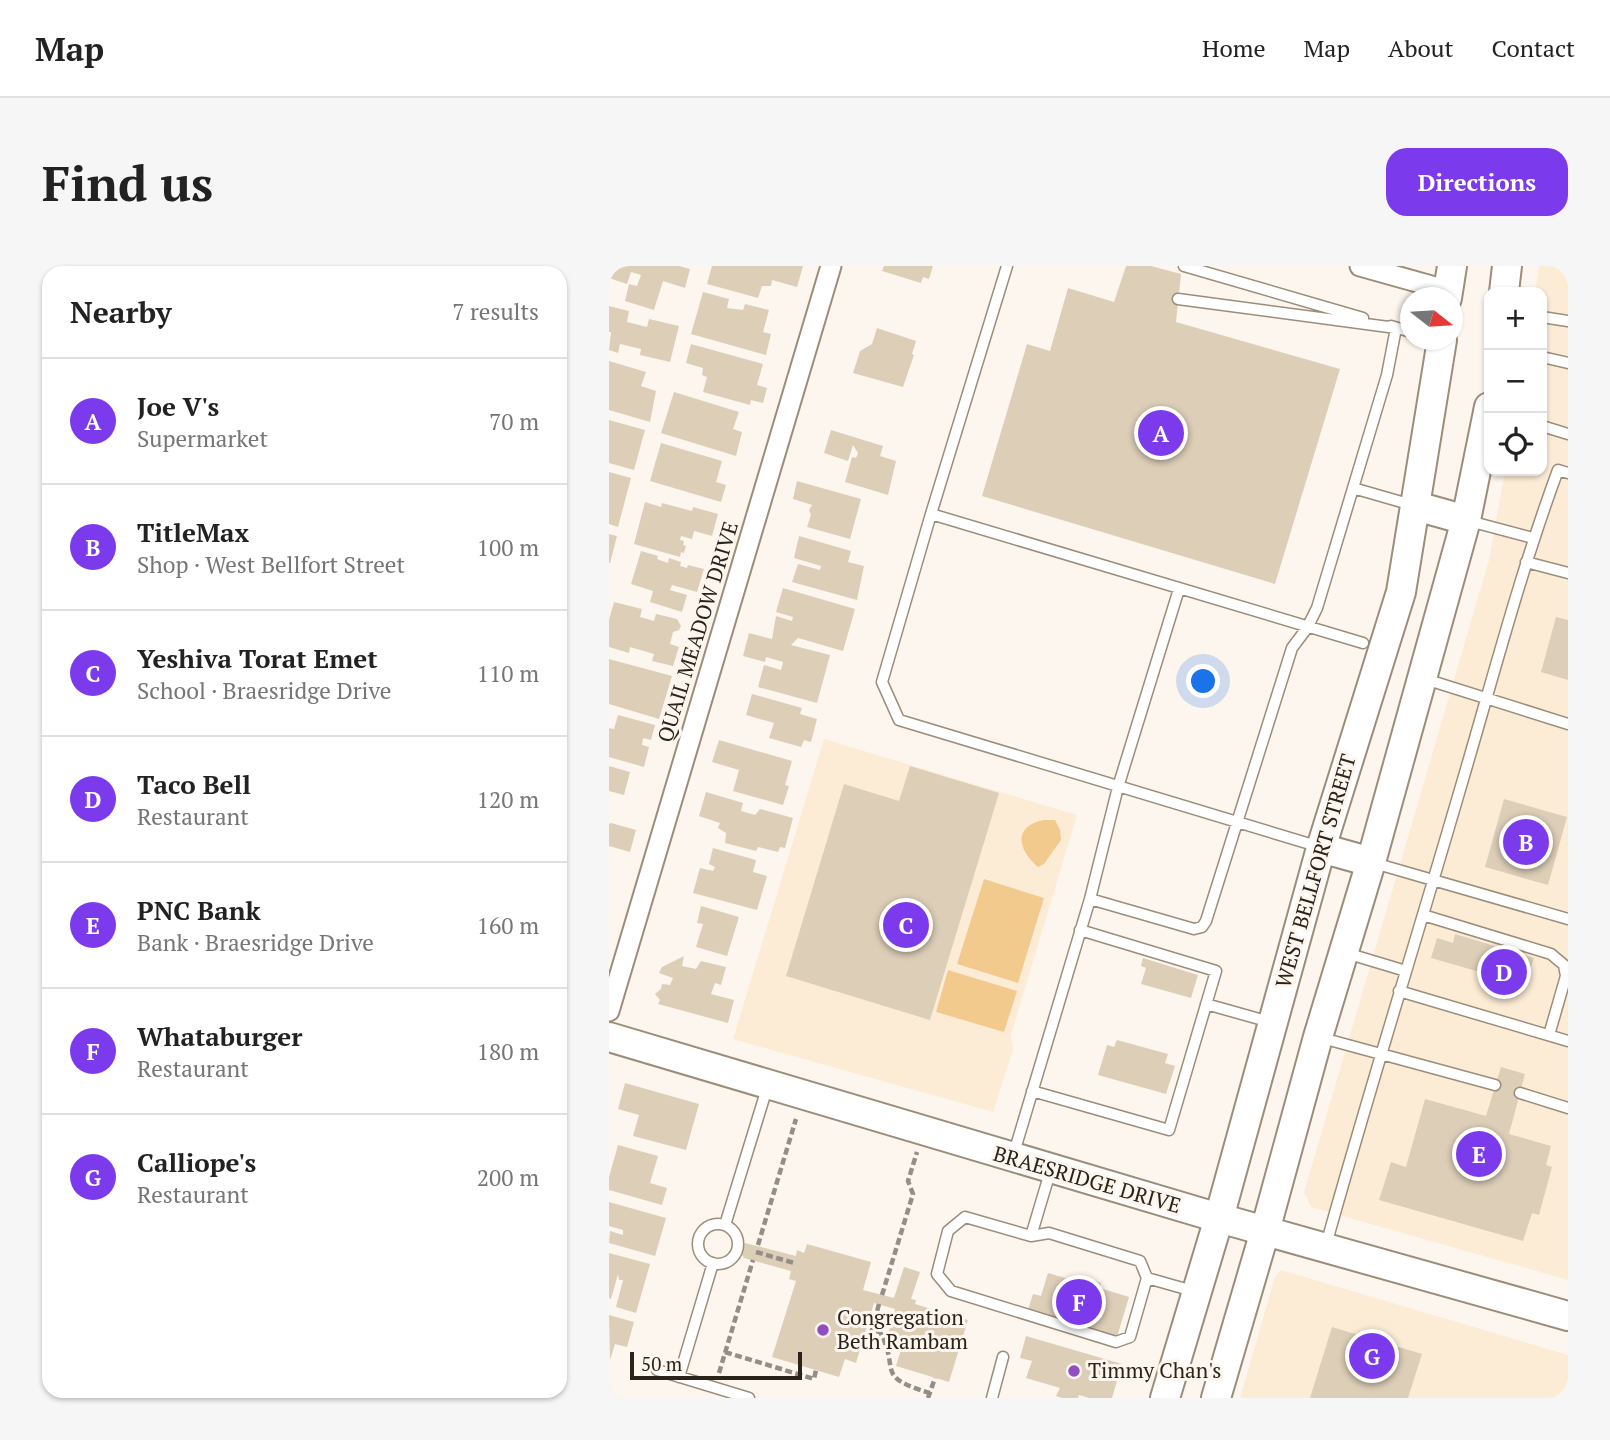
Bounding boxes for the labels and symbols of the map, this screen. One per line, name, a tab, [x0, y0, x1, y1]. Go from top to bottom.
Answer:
north arrow	[1400, 287, 1463, 350]
pin: A	[1138, 407, 1184, 459]
street label: QUAIL MEADOW DRIVE	[650, 518, 744, 746]
your location	[1186, 664, 1220, 698]
street label: WEST BELLFORT STREET	[1268, 751, 1362, 991]
pin: B	[1503, 816, 1549, 868]
pin: C	[883, 899, 929, 951]
pin: D	[1481, 946, 1527, 998]
pin: E	[1456, 1128, 1502, 1180]
street label: BRAESRIDGE DRIVE	[990, 1139, 1184, 1219]
pin: F	[1056, 1276, 1102, 1328]
place label: Congregation Beth Rambam	[837, 1303, 968, 1355]
marker: Congregation Beth Rambam	[815, 1322, 831, 1338]
pin: G	[1349, 1330, 1395, 1382]
scale bar	[630, 1349, 801, 1381]
place label: Timmy Chan's	[1088, 1356, 1221, 1384]
marker: Timmy Chan's	[1066, 1363, 1082, 1379]

